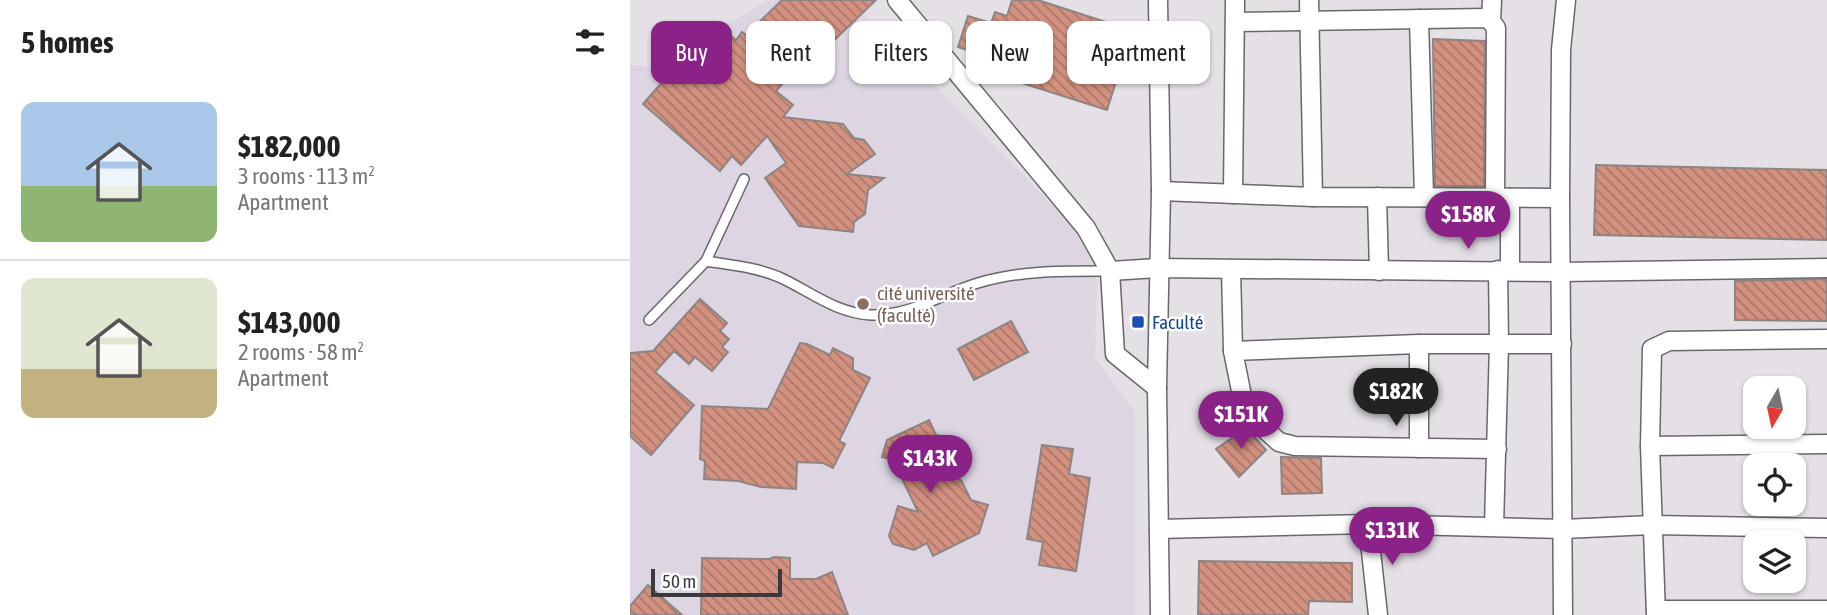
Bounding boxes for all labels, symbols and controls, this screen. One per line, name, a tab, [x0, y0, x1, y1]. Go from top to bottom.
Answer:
chip: Buy	[651, 21, 732, 84]
chip: Rent	[746, 21, 835, 84]
chip: Filters	[849, 21, 952, 84]
chip: New	[966, 21, 1053, 84]
chip: Apartment	[1067, 21, 1210, 84]
icon: filters	[571, 23, 609, 61]
text: 5 homes	[21, 25, 114, 59]
text: $182,000	[238, 129, 341, 163]
icon: home	[77, 130, 161, 214]
text: 3 rooms · 113 m²	[238, 163, 375, 189]
text: Apartment	[238, 189, 329, 215]
pin: $158K	[1419, 191, 1517, 251]
text: $158K	[1441, 201, 1495, 227]
place label: cité université (faculté)	[877, 282, 975, 326]
marker: cité université (faculté)	[855, 296, 871, 312]
text: $143,000	[238, 305, 341, 339]
icon: home	[77, 306, 161, 390]
place label: Faculté	[1152, 311, 1203, 333]
marker: Faculté	[1130, 314, 1146, 330]
text: 2 rooms · 58 m²	[238, 339, 364, 365]
text: Apartment	[238, 365, 329, 391]
pin: $182K	[1347, 368, 1445, 428]
north arrow	[1743, 376, 1806, 439]
map controls	[1743, 376, 1806, 593]
text: $182K	[1369, 378, 1423, 404]
pin: $151K	[1192, 392, 1290, 451]
text: $151K	[1214, 401, 1268, 427]
pin: $143K	[881, 435, 979, 495]
text: $143K	[903, 445, 957, 471]
button: locate	[1743, 453, 1806, 516]
pin: $131K	[1343, 508, 1441, 567]
text: $131K	[1365, 517, 1419, 543]
button: layers	[1743, 530, 1806, 593]
scale bar	[651, 566, 782, 598]
text: 50 m	[662, 570, 696, 592]

